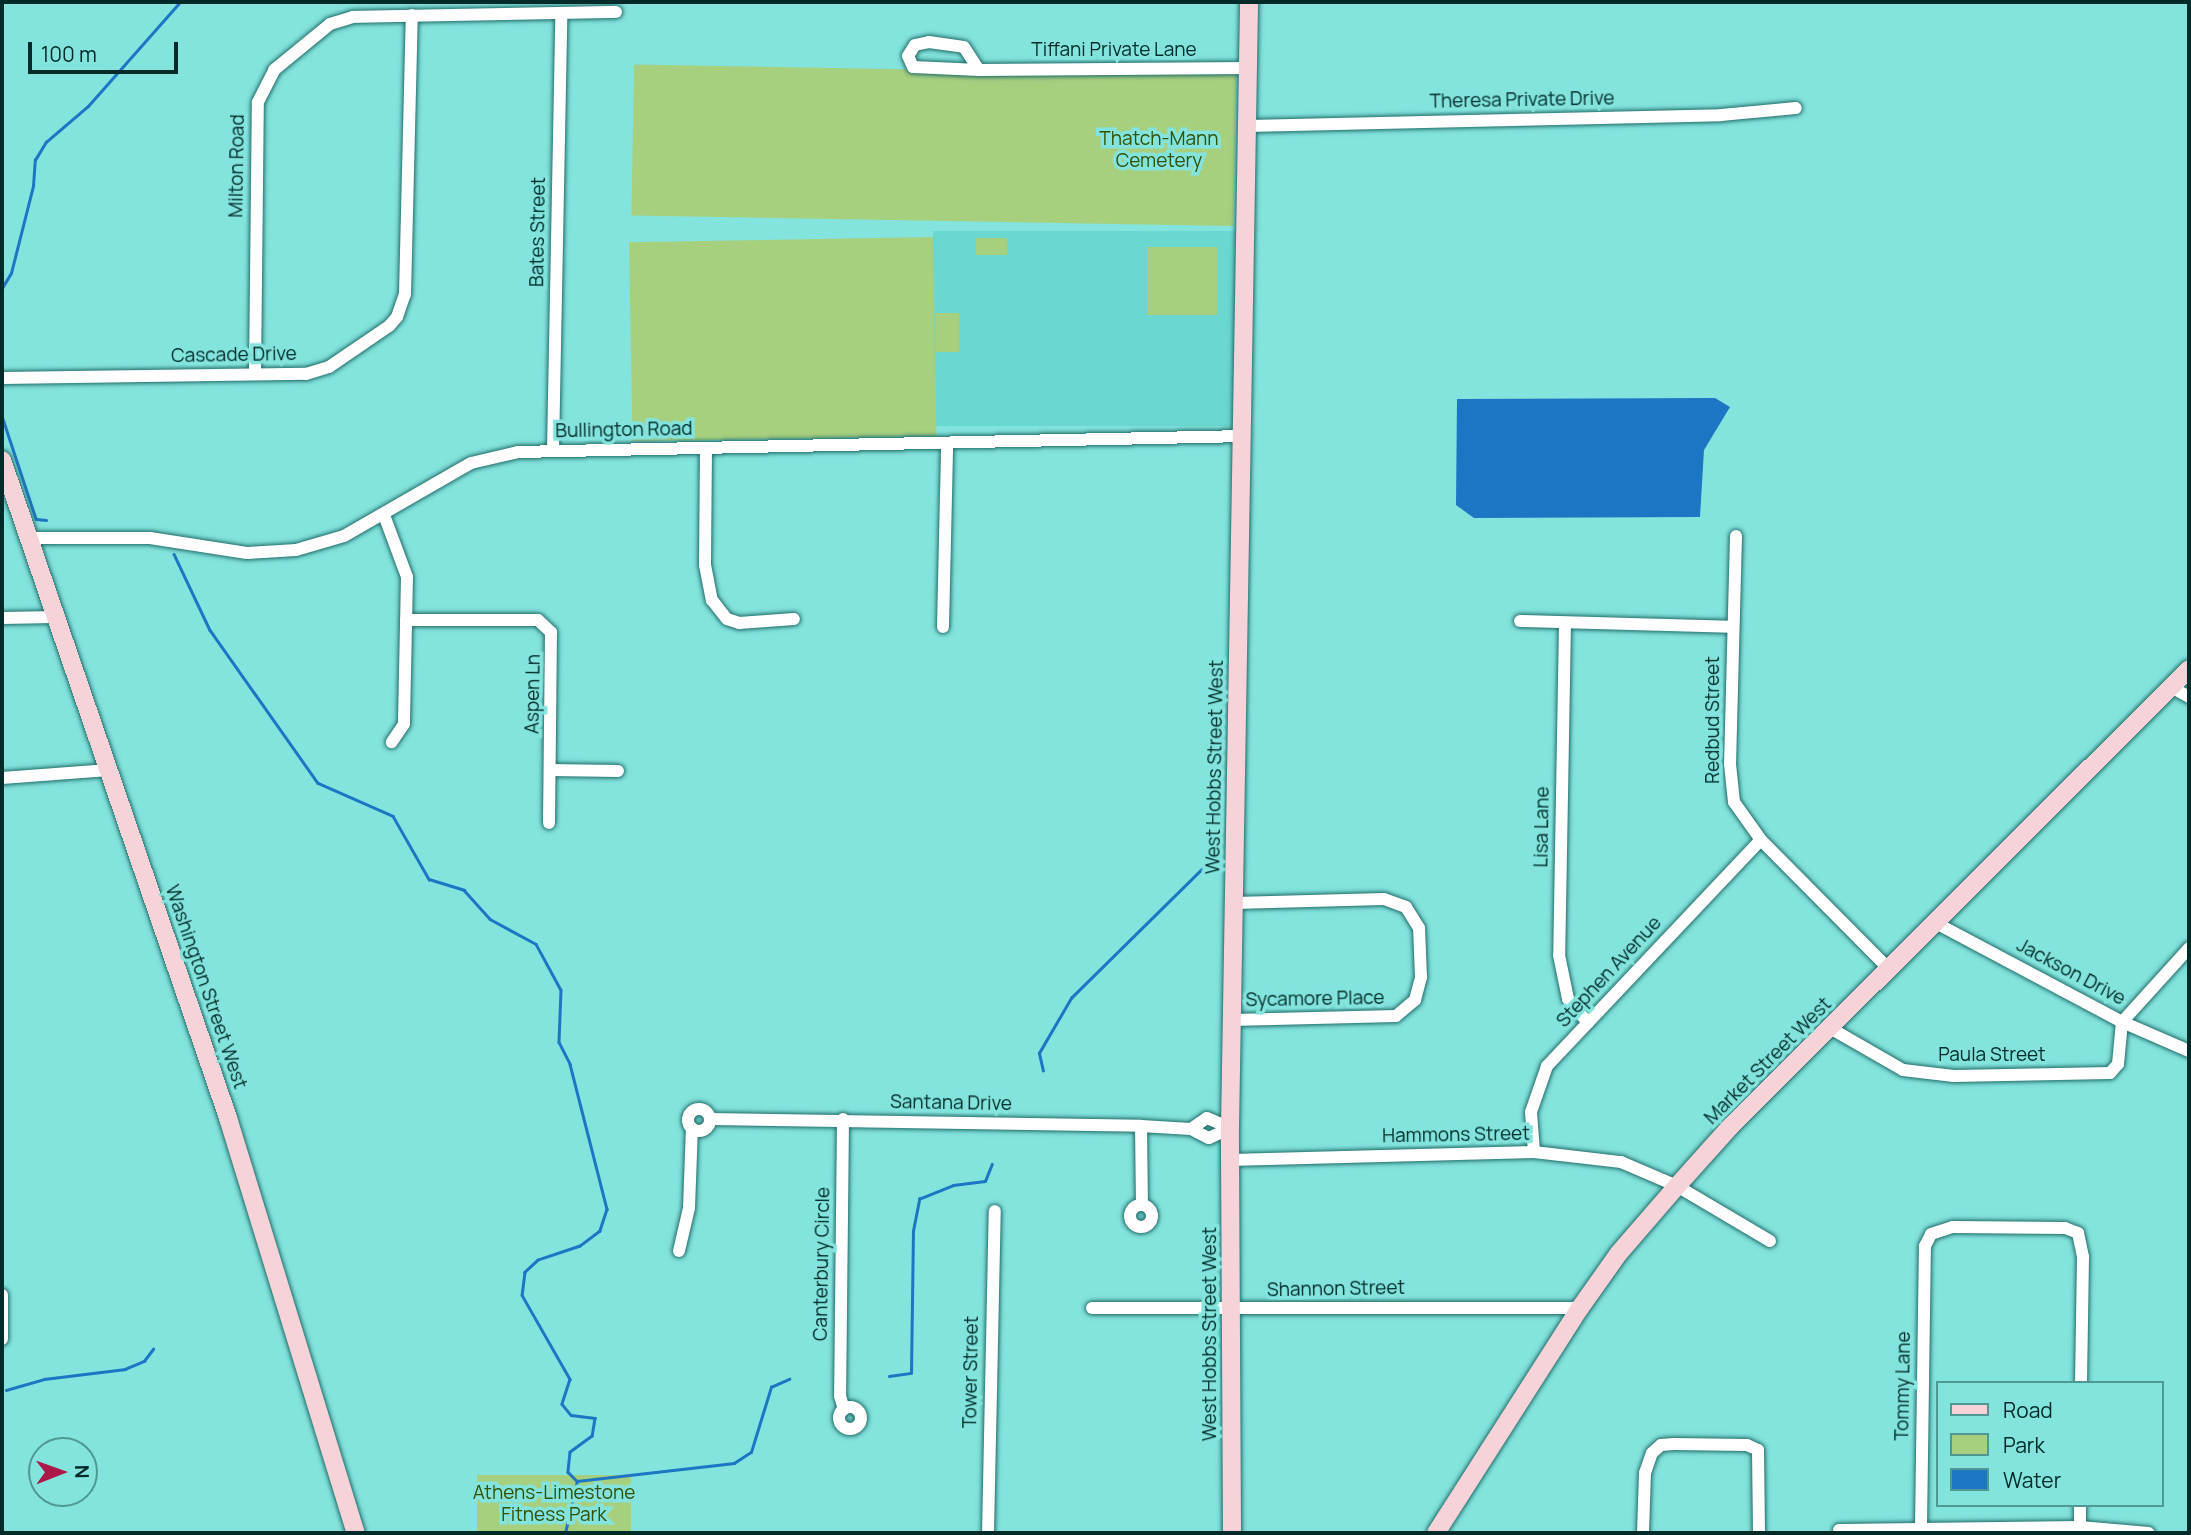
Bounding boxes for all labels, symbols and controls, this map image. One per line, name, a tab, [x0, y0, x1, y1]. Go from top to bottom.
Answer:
scale bar	[32, 28, 182, 72]
street label: Tiffani Private Lane	[1031, 39, 1197, 61]
text: 100 m	[41, 40, 97, 68]
street label: Theresa Private Drive	[1429, 87, 1615, 113]
street label: Milton Road	[225, 114, 249, 218]
park label: Thatch-Mann Cemetery	[1099, 128, 1219, 172]
street label: Bates Street	[526, 177, 550, 287]
street label: Cascade Drive	[171, 343, 297, 367]
street label: Bullington Road	[555, 417, 693, 443]
street label: Aspen Ln	[521, 654, 545, 734]
street label: Redbud Street	[1702, 656, 1724, 784]
street label: West Hobbs Street West	[1202, 660, 1228, 874]
street label: Lisa Lane	[1530, 786, 1554, 868]
street label: Washington Street West	[160, 882, 252, 1092]
street label: Stephen Avenue	[1552, 912, 1666, 1032]
street label: Jackson Drive	[2013, 934, 2129, 1010]
street label: Sycamore Place	[1245, 986, 1385, 1012]
street label: Market Street West	[1700, 993, 1836, 1129]
street label: Paula Street	[1938, 1044, 2046, 1066]
street label: Santana Drive	[890, 1091, 1012, 1115]
street label: Hammons Street	[1382, 1122, 1530, 1148]
street label: Canterbury Circle	[809, 1187, 835, 1341]
street label: West Hobbs Street West	[1199, 1227, 1221, 1441]
street label: Shannon Street	[1267, 1276, 1405, 1302]
street label: Tower Street	[959, 1316, 983, 1428]
street label: Tommy Lane	[1891, 1331, 1915, 1441]
legend	[1936, 1381, 2163, 1507]
text: Road	[2003, 1396, 2053, 1424]
text: Park	[2003, 1431, 2045, 1459]
north arrow	[28, 1437, 98, 1507]
text: N	[69, 1465, 95, 1479]
text: Water	[2003, 1466, 2061, 1494]
park label: Athens-Limestone Fitness Park	[473, 1482, 635, 1526]

